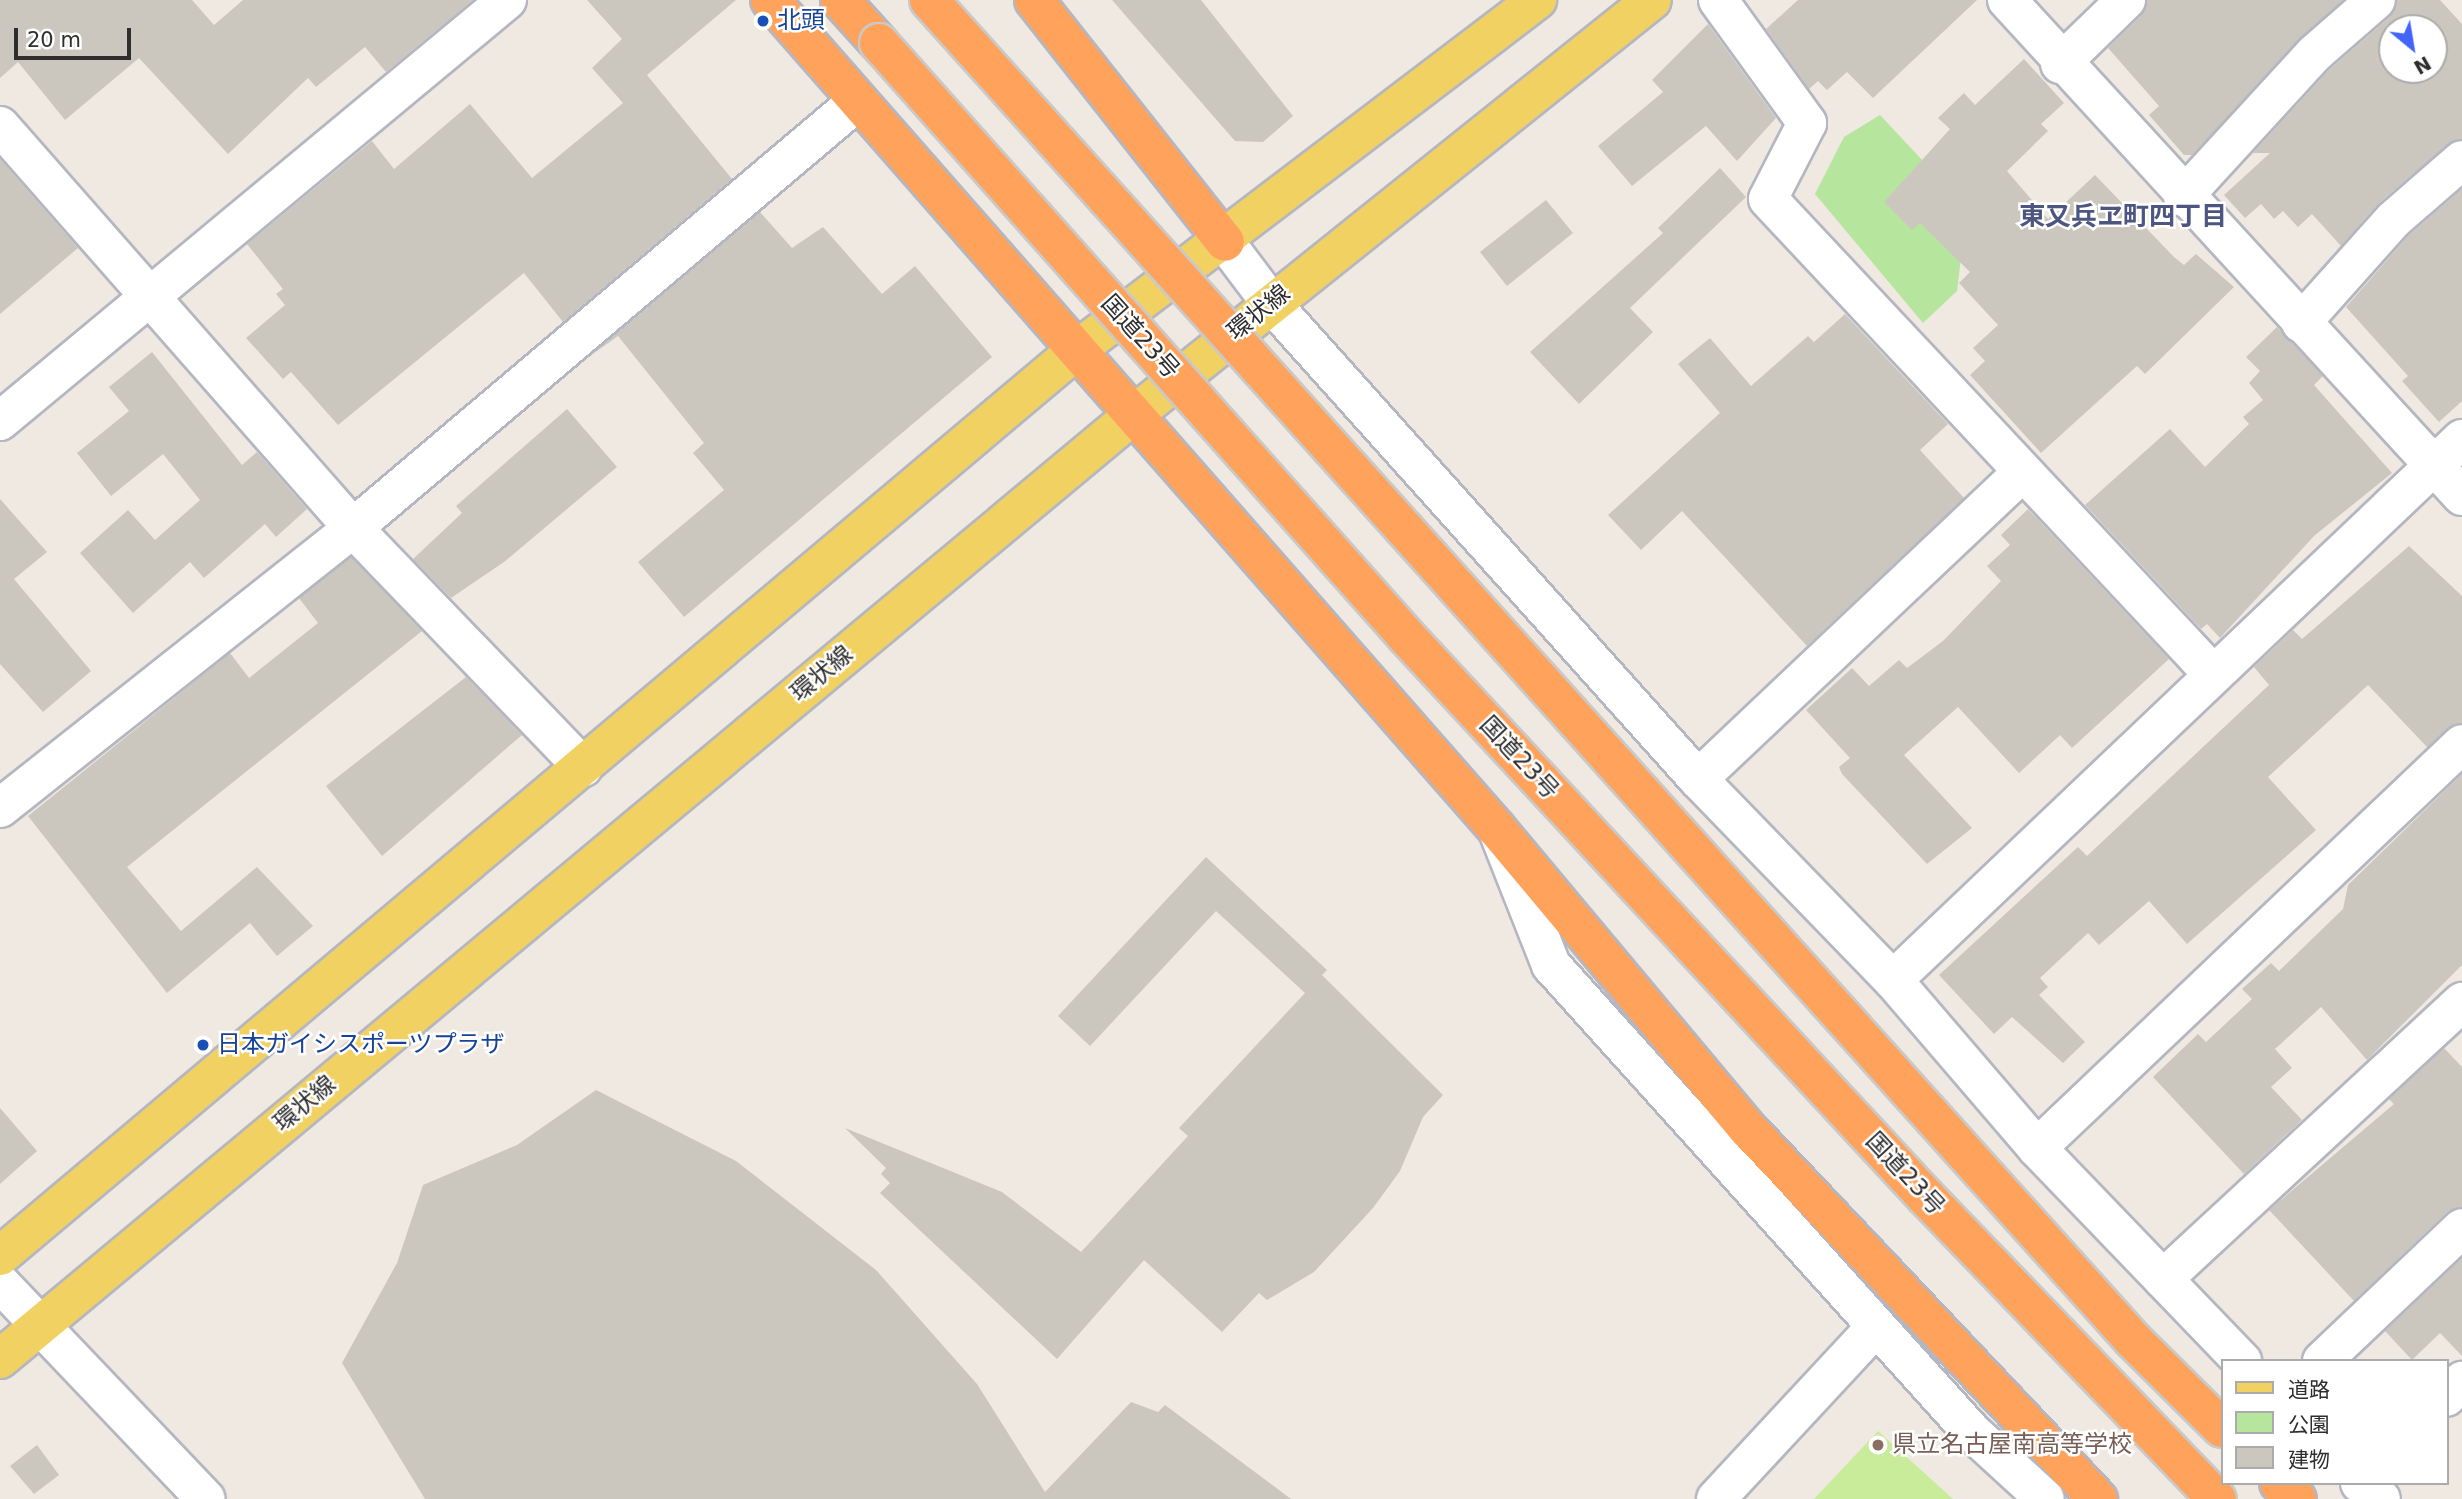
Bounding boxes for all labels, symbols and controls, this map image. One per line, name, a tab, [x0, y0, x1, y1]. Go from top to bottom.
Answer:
place label: 北頭	[777, 7, 825, 35]
marker: 北頭	[755, 13, 771, 29]
scale bar	[18, 14, 135, 58]
north arrow	[2378, 14, 2448, 84]
text: 20 m	[27, 28, 81, 52]
text: N	[2410, 52, 2435, 79]
district label: 東又兵ヱ町四丁目	[2019, 201, 2227, 233]
street label: 環状線	[1222, 279, 1296, 347]
street label: 国道23号	[1095, 289, 1185, 385]
street label: 環状線	[785, 640, 859, 708]
street label: 国道23号	[1474, 711, 1564, 805]
place label: 日本ガイシスポーツプラザ	[217, 1031, 505, 1059]
marker: 日本ガイシスポーツプラザ	[195, 1037, 211, 1053]
street label: 環状線	[268, 1070, 342, 1138]
street label: 国道23号	[1860, 1127, 1950, 1221]
legend	[2220, 1359, 2448, 1485]
text: 道路	[2288, 1378, 2330, 1402]
text: 公園	[2288, 1413, 2330, 1437]
place label: 県立名古屋南高等学校	[1892, 1431, 2132, 1459]
marker: 県立名古屋南高等学校	[1870, 1437, 1886, 1453]
text: 建物	[2288, 1448, 2330, 1472]

